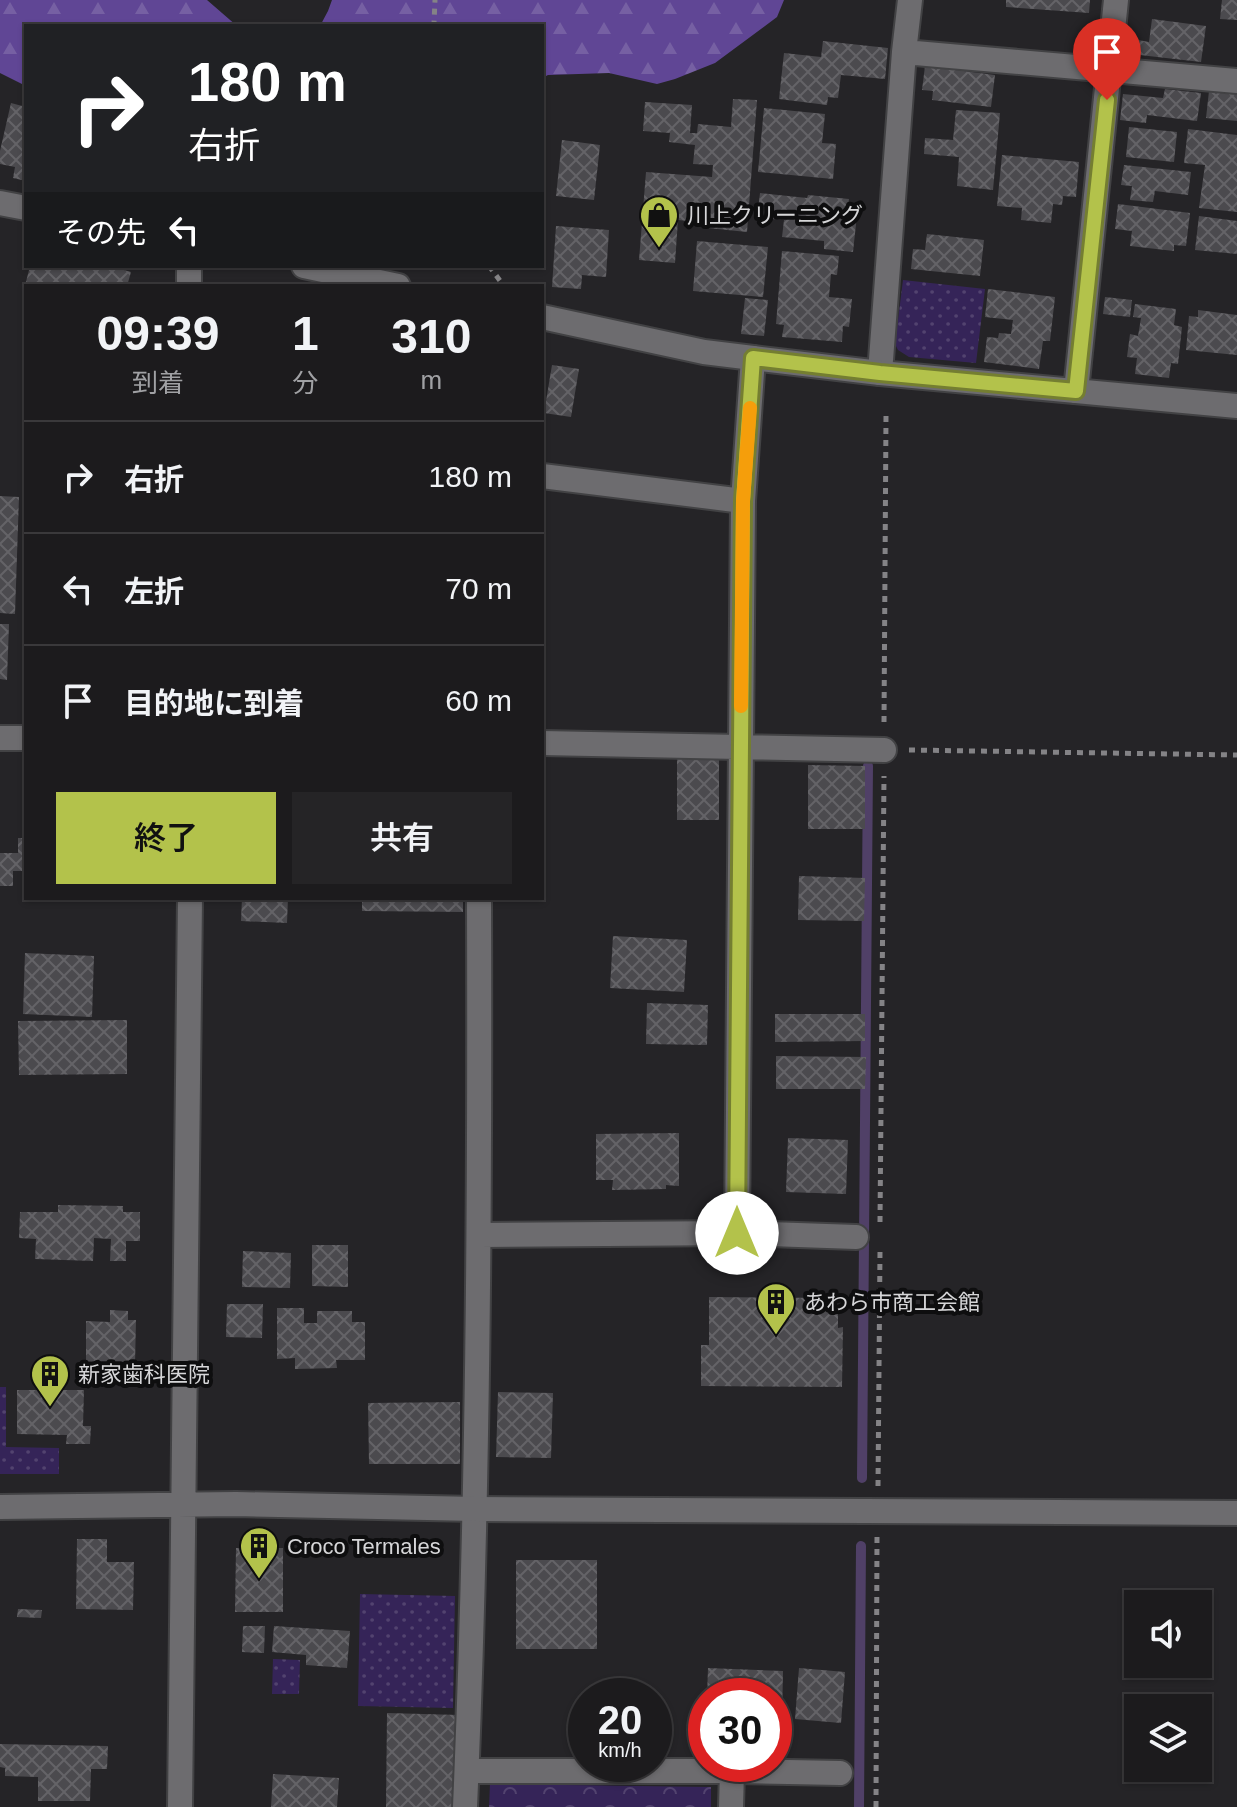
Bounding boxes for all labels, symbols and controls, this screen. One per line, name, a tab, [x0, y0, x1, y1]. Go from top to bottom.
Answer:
pin	[1073, 18, 1141, 100]
icon: arrive	[1085, 30, 1129, 74]
text: 180 m	[188, 50, 347, 113]
icon: right	[56, 56, 160, 160]
text: 右折	[188, 125, 260, 166]
shop icon: 川上クリーニング	[638, 194, 680, 249]
place label: 川上クリーニング	[687, 203, 863, 228]
icon: left	[162, 208, 206, 252]
text: その先	[56, 216, 146, 249]
text: 09:39	[97, 307, 219, 360]
text: 1	[292, 307, 319, 360]
text: 310	[391, 310, 471, 363]
text: m	[421, 365, 442, 395]
text: 到着	[132, 368, 184, 398]
text: 分	[292, 368, 318, 398]
icon: right	[56, 455, 100, 499]
text: 180 m	[429, 460, 512, 493]
text: 右折	[124, 463, 184, 496]
icon: left	[56, 567, 100, 611]
text: 70 m	[445, 572, 512, 605]
text: 左折	[124, 575, 184, 608]
icon: arrive	[56, 679, 100, 723]
text: 60 m	[445, 684, 512, 717]
text: 目的地に到着	[124, 687, 304, 720]
button: 終了	[56, 792, 276, 884]
button: 共有	[292, 792, 512, 884]
position arrow	[695, 1191, 779, 1275]
building icon: あわら市商工会館	[755, 1281, 797, 1336]
place label: あわら市商工会館	[804, 1290, 980, 1315]
building icon: 新家歯科医院	[29, 1353, 71, 1408]
place label: 新家歯科医院	[78, 1362, 210, 1387]
building icon: Croco Termales	[238, 1525, 280, 1580]
place label: Croco Termales	[287, 1534, 441, 1559]
map controls	[1124, 1590, 1212, 1782]
button: sound	[1124, 1590, 1212, 1678]
speed limit sign: 30	[688, 1678, 792, 1782]
button: layers	[1124, 1694, 1212, 1782]
text: 20	[598, 1698, 642, 1742]
text: km/h	[598, 1739, 642, 1761]

